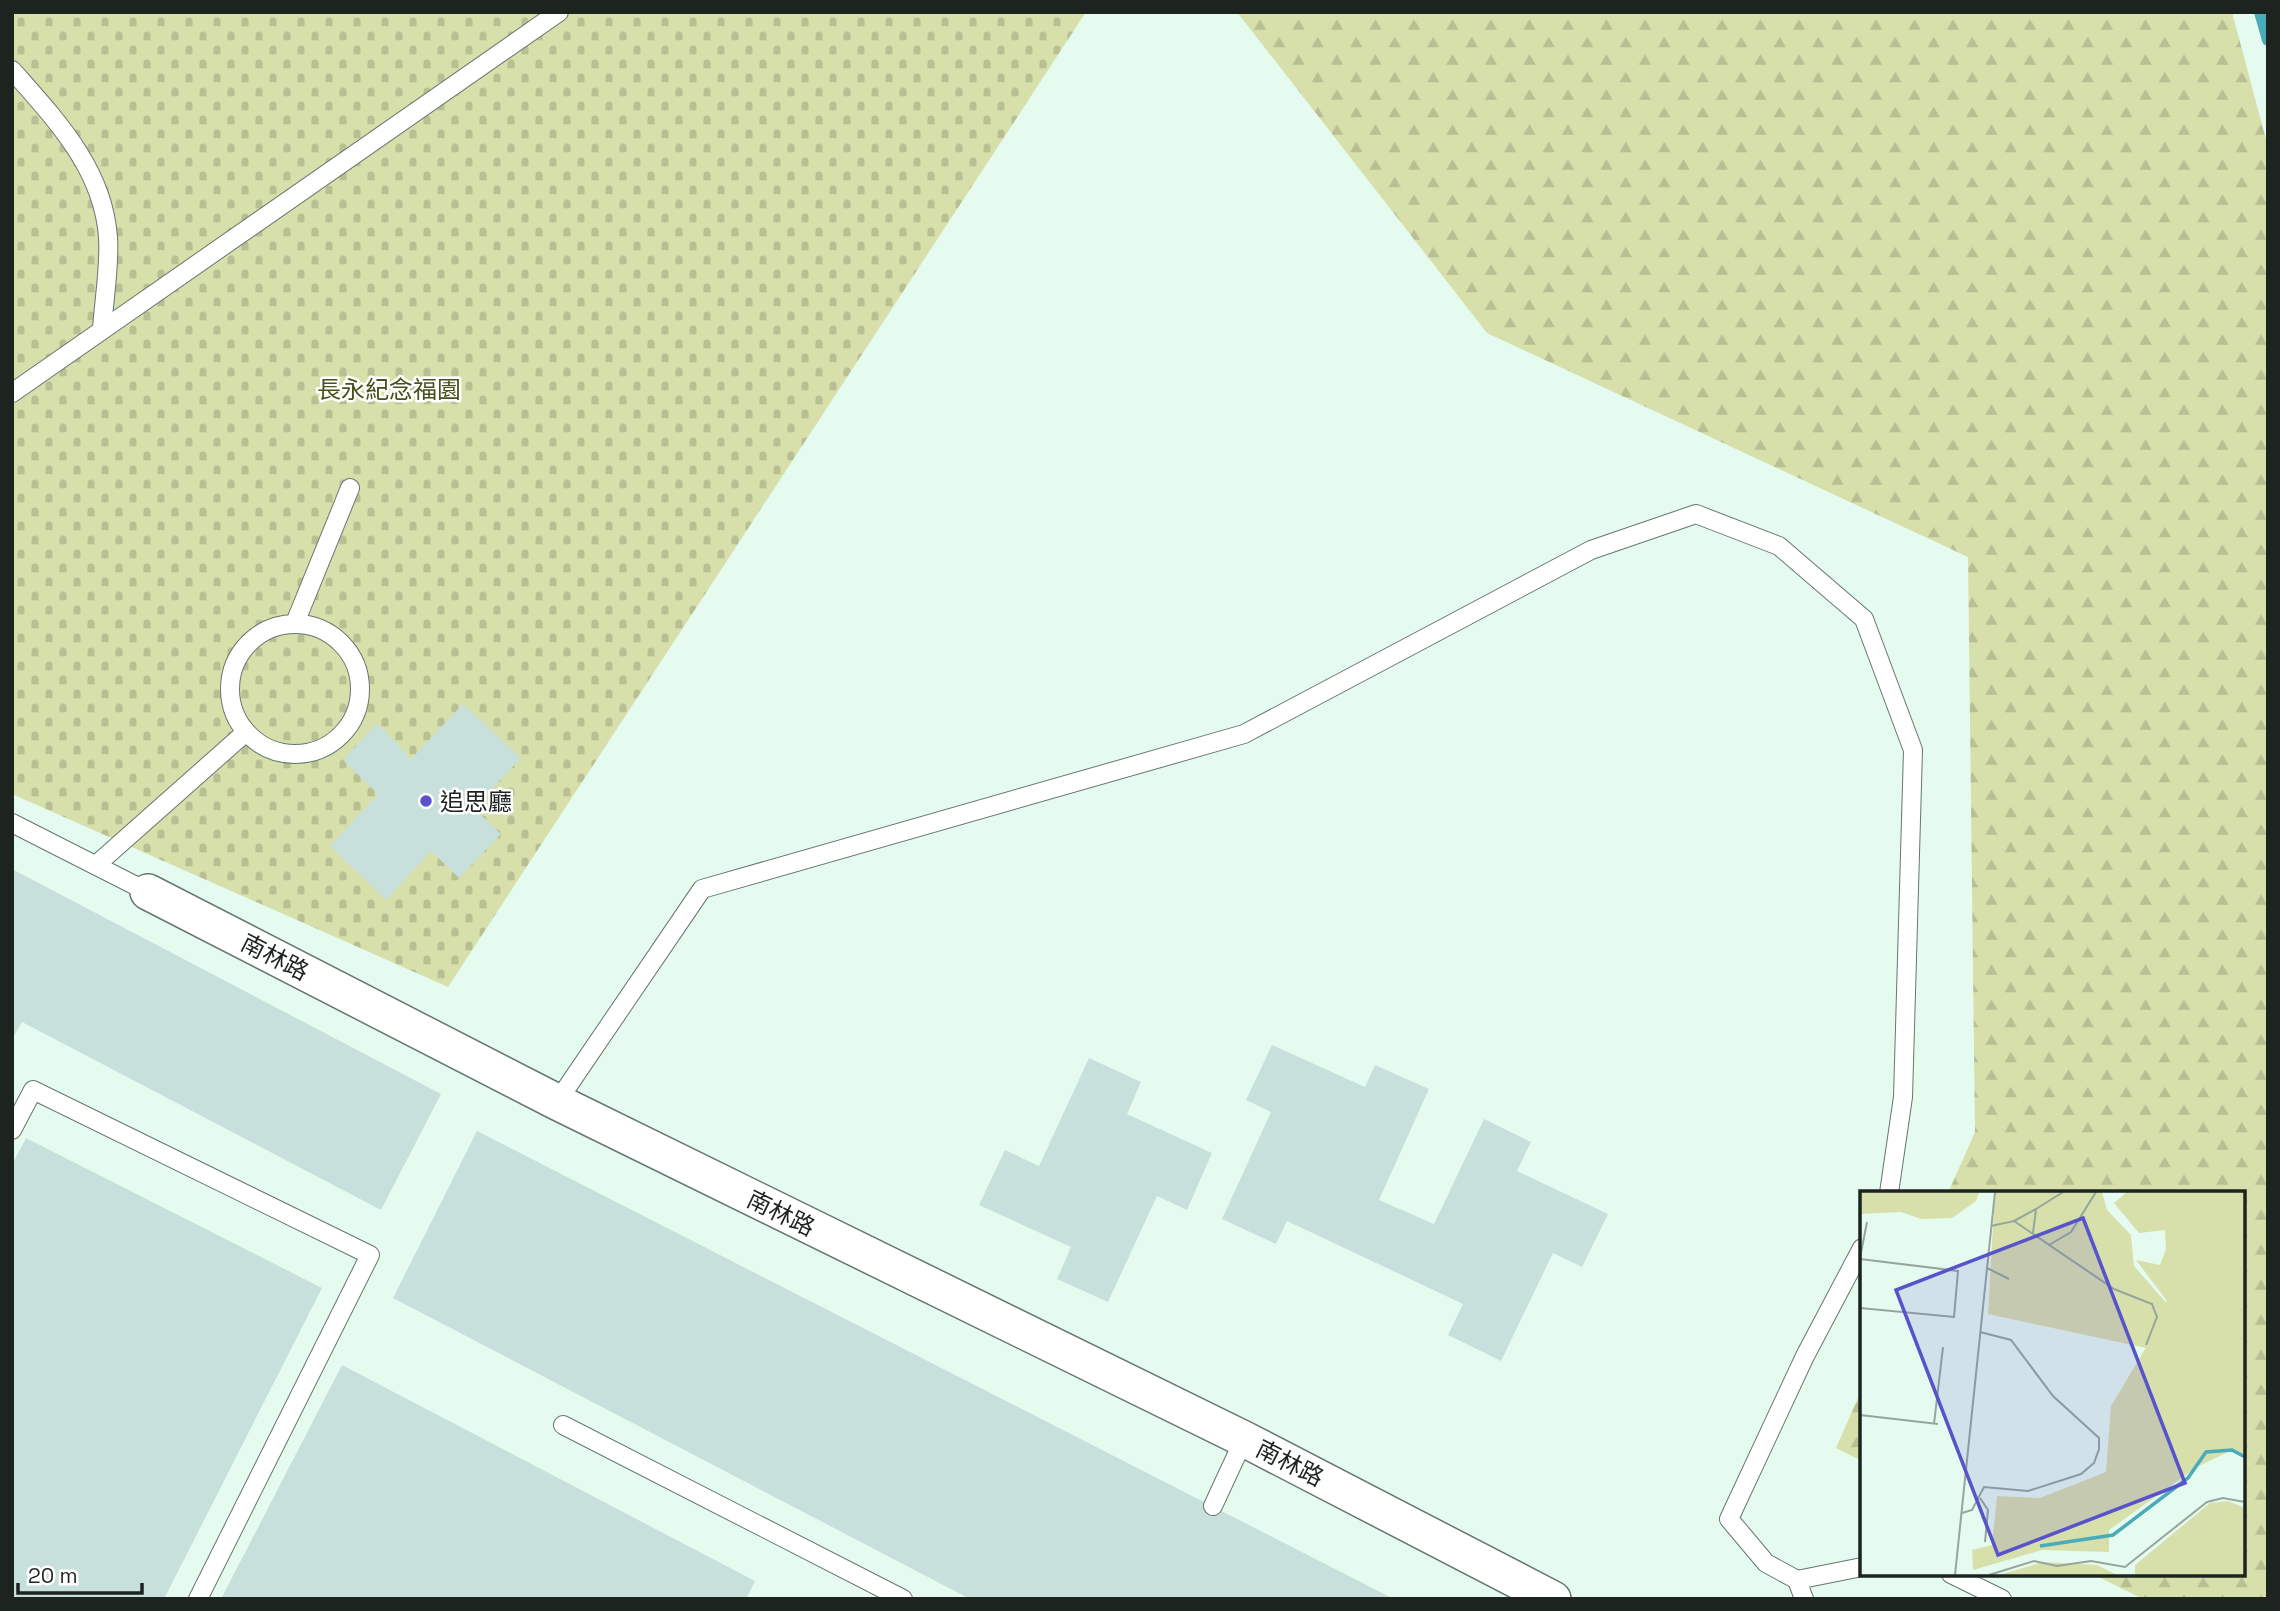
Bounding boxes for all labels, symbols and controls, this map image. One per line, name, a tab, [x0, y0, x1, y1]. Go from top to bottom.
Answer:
park label: 長永紀念福園	[317, 374, 461, 405]
place label: 追思廳	[440, 786, 512, 817]
marker: 追思廳	[418, 793, 434, 809]
street label: 南林路	[236, 927, 314, 987]
street label: 南林路	[742, 1183, 820, 1243]
inset map	[1860, 1191, 2245, 1576]
street label: 南林路	[1251, 1433, 1329, 1493]
scale bar	[18, 1552, 142, 1596]
text: 20 m	[28, 1562, 78, 1589]

